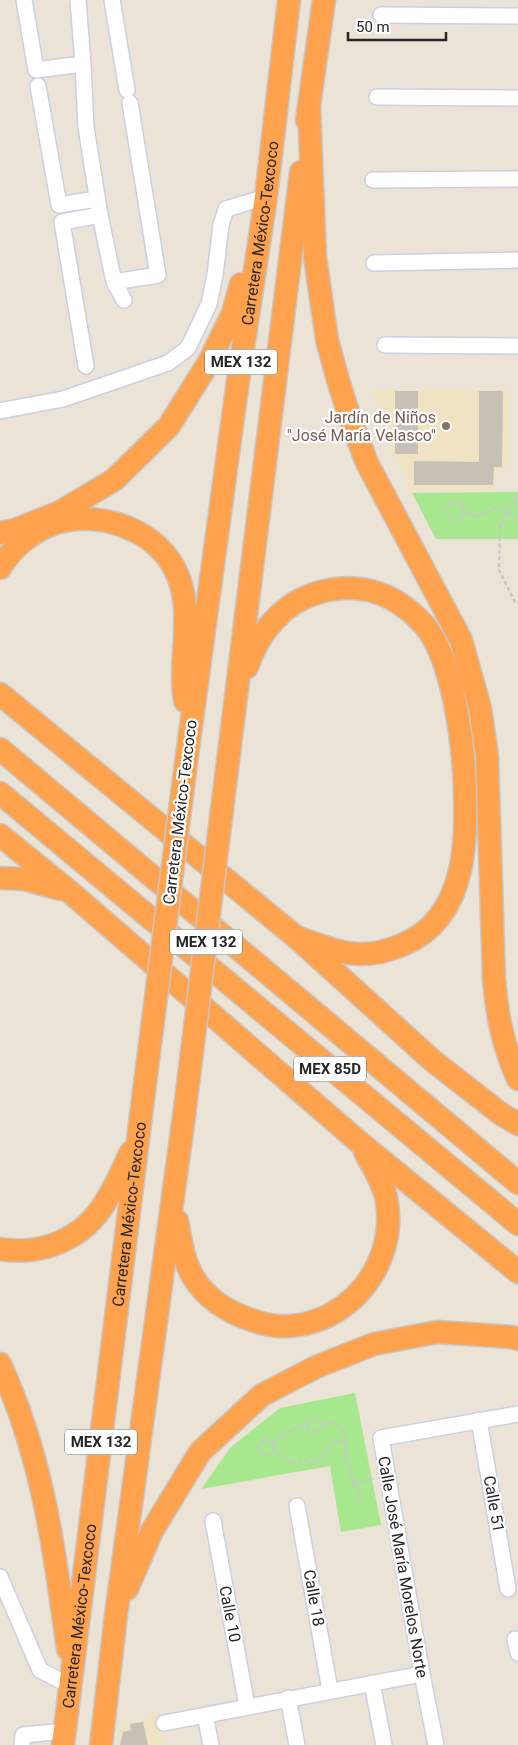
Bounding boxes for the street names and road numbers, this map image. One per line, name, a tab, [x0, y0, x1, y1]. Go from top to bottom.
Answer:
street label: Carretera México-Texcoco	[237, 140, 282, 327]
road number: MEX 132	[205, 350, 277, 374]
street label: Carretera México-Texcoco	[159, 719, 201, 905]
road number: MEX 132	[170, 930, 242, 954]
road number: MEX 85D	[294, 1056, 366, 1082]
street label: Carretera México-Texcoco	[108, 1121, 150, 1308]
road number: MEX 132	[65, 1430, 137, 1454]
street label: Calle José María Morelos Norte	[374, 1455, 432, 1679]
street label: Calle 51	[480, 1474, 508, 1534]
street label: Carretera México-Texcoco	[58, 1522, 100, 1709]
street label: Calle 18	[300, 1568, 328, 1628]
street label: Calle 10	[215, 1584, 245, 1644]

